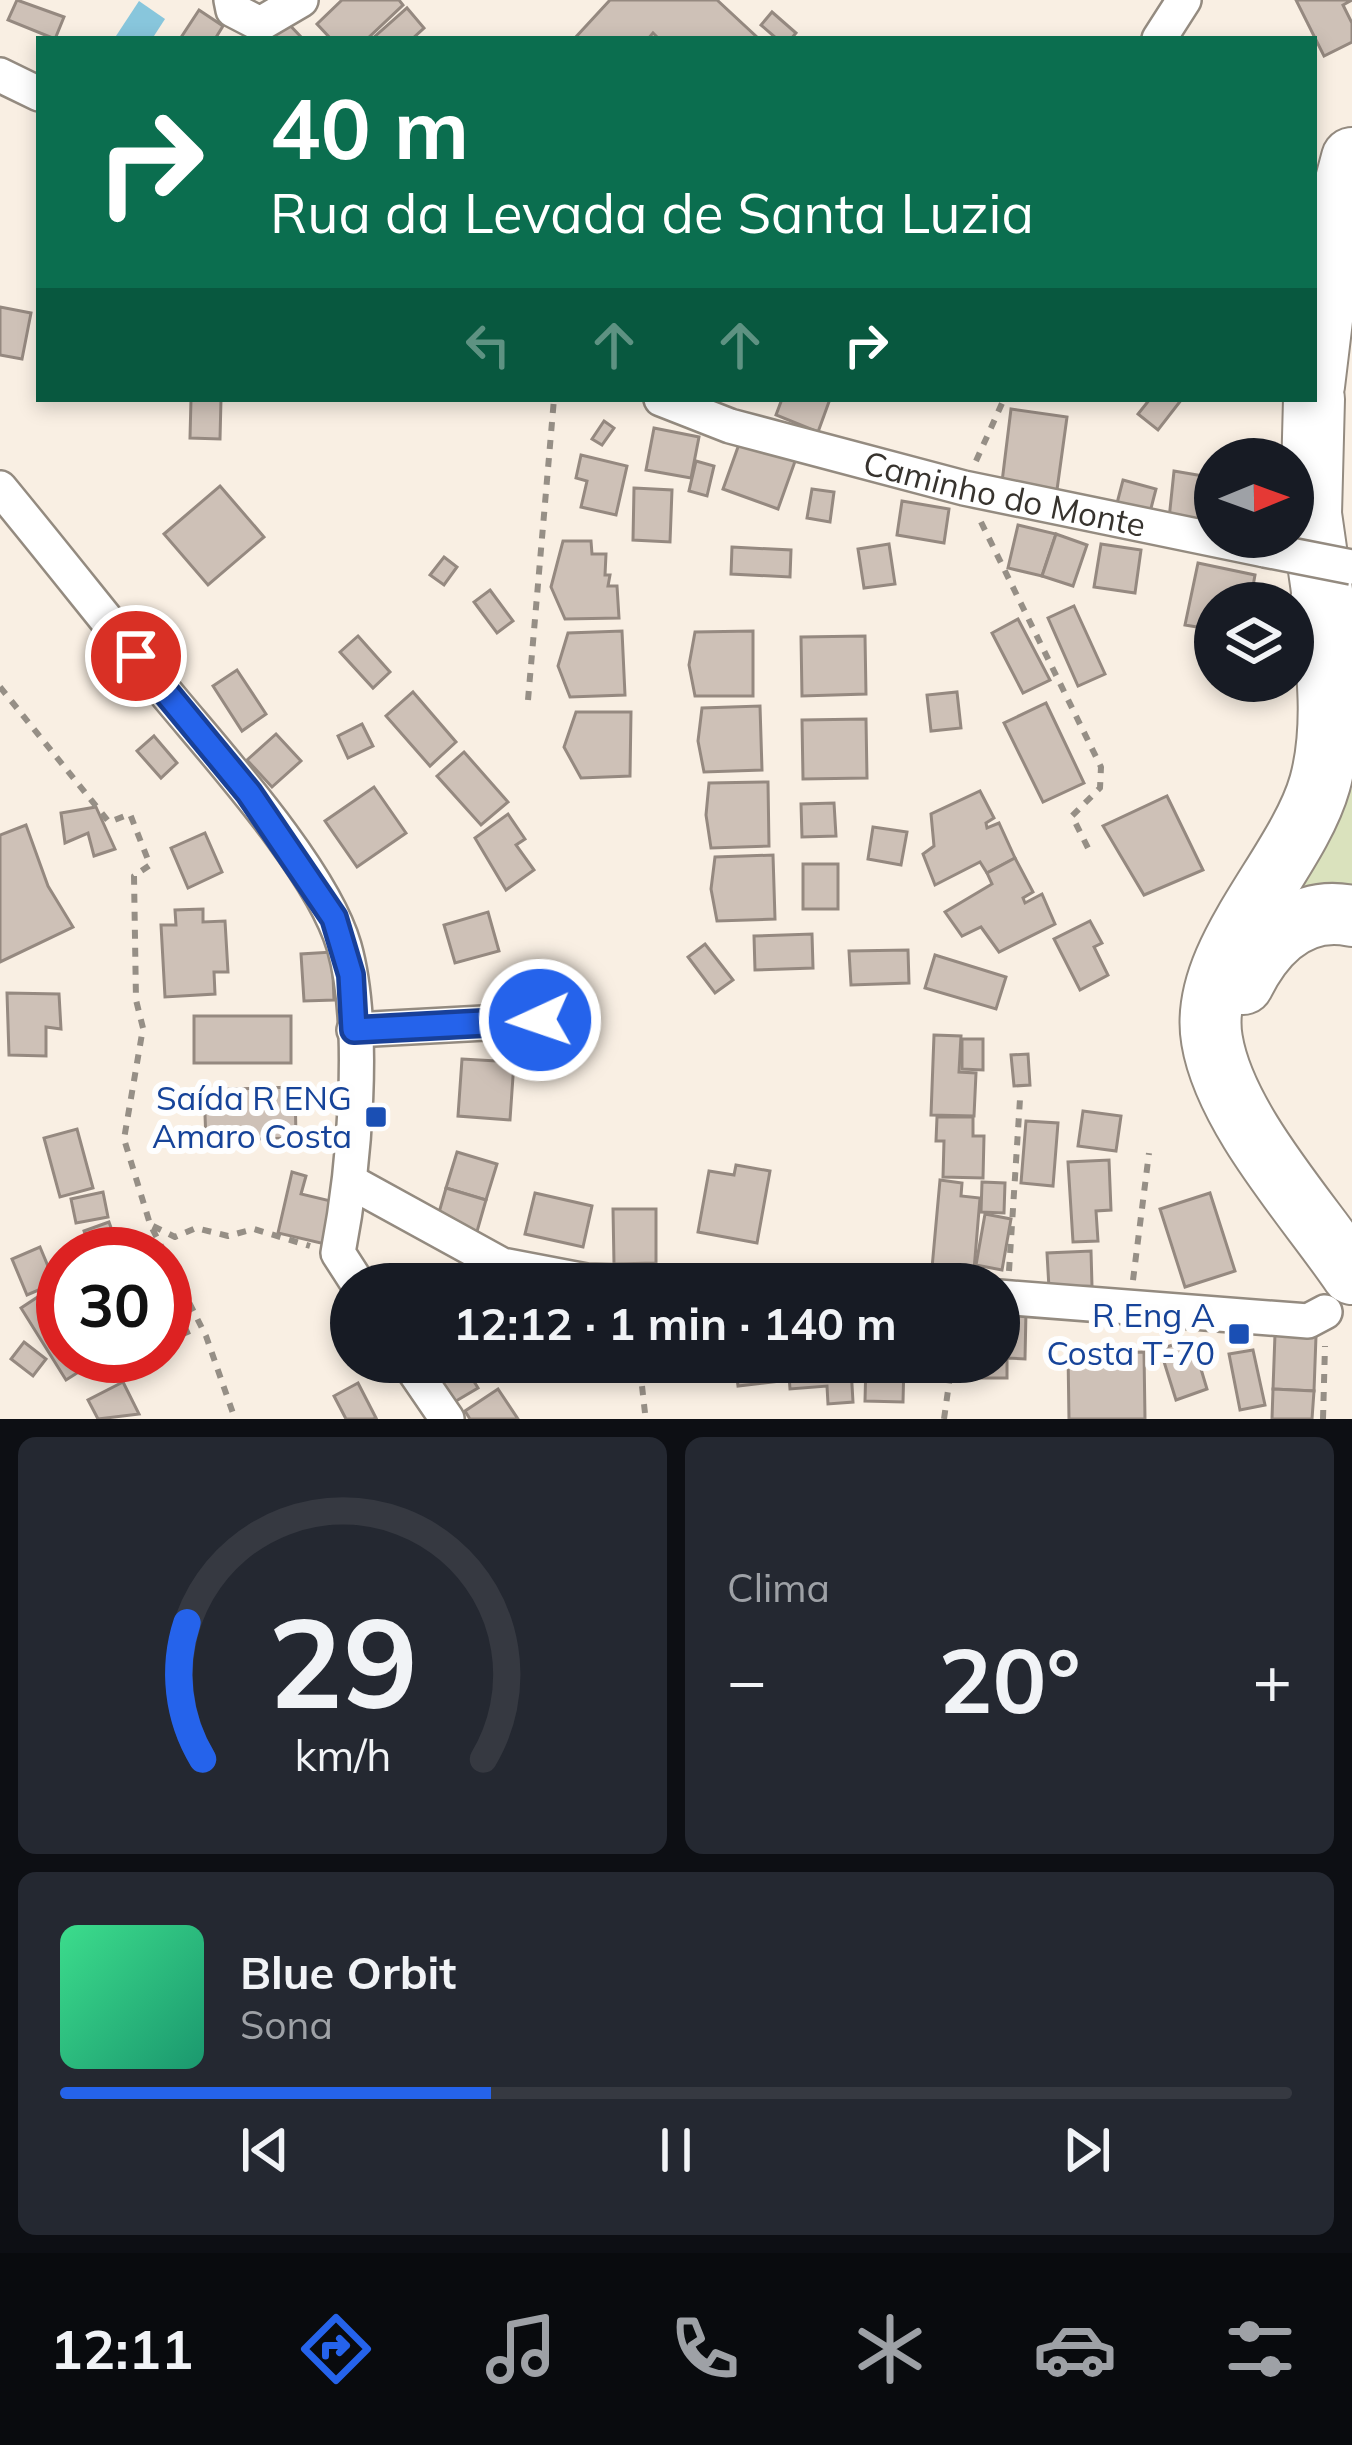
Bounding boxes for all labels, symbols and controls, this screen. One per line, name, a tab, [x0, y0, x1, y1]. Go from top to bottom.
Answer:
text: 40 m	[270, 75, 469, 180]
icon: right	[72, 84, 228, 240]
text: Rua da Levada de Santa Luzia	[270, 179, 1034, 247]
icon: left	[455, 312, 521, 378]
icon: ahead	[581, 312, 647, 378]
icon: ahead	[707, 312, 773, 378]
icon: right	[833, 312, 899, 378]
north arrow	[1194, 438, 1314, 558]
map controls	[1194, 438, 1314, 702]
street label: Caminho do Monte	[859, 441, 1149, 545]
button: layers	[1194, 582, 1314, 702]
pin	[85, 605, 187, 707]
icon: arrive	[103, 623, 169, 689]
position arrow	[477, 957, 603, 1083]
place label: Saída R ENG Amaro Costa	[152, 1077, 352, 1156]
marker: Saída R ENG Amaro Costa	[363, 1104, 389, 1130]
speed limit sign: 30	[36, 1227, 192, 1383]
place label: R Eng A Costa T-70	[1046, 1294, 1215, 1373]
text: 12:12 · 1 min · 140 m	[453, 1295, 897, 1351]
marker: R Eng A Costa T-70	[1226, 1321, 1252, 1347]
text: Clima	[727, 1563, 830, 1612]
text: 29	[268, 1583, 417, 1739]
text: 20°	[938, 1623, 1081, 1736]
text: −	[727, 1638, 767, 1721]
text: +	[1252, 1638, 1292, 1721]
text: km/h	[294, 1727, 391, 1781]
text: Blue Orbit	[240, 1944, 456, 2000]
text: Sona	[240, 2000, 333, 2049]
icon: previous	[232, 2117, 298, 2183]
icon: pause	[643, 2117, 709, 2183]
icon: next	[1054, 2117, 1120, 2183]
icon: directions	[294, 2307, 378, 2391]
icon: music	[479, 2307, 563, 2391]
icon: phone	[663, 2307, 747, 2391]
icon: climate	[848, 2307, 932, 2391]
icon: car	[1033, 2307, 1117, 2391]
icon: filters	[1218, 2307, 1302, 2391]
text: 12:11	[50, 2315, 193, 2383]

